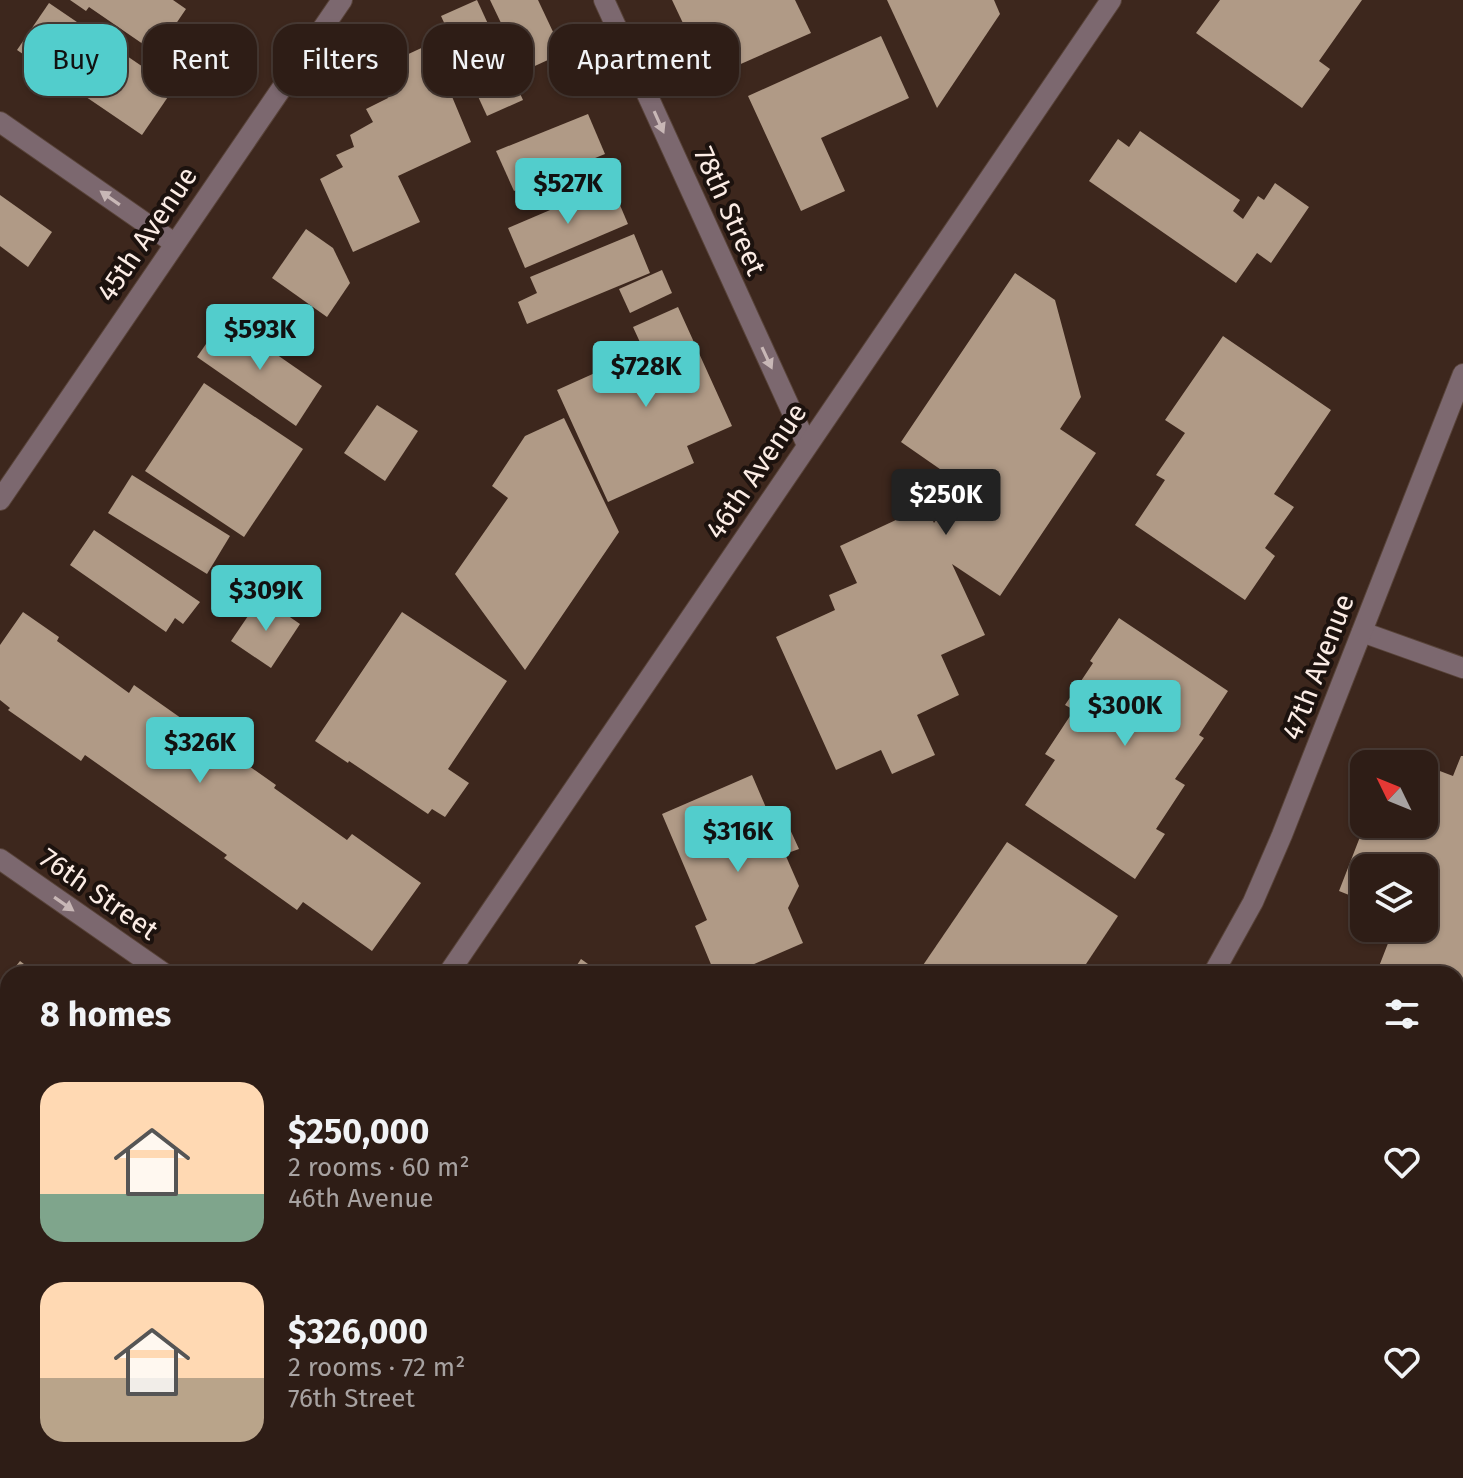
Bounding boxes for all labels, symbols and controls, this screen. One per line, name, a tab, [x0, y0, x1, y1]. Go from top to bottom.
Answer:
chip: Buy	[24, 24, 127, 96]
chip: Rent	[143, 24, 257, 96]
chip: Filters	[273, 24, 407, 96]
chip: New	[423, 24, 533, 96]
chip: Apartment	[549, 24, 739, 96]
one-way arrow	[652, 110, 666, 134]
street label: 78th Street	[687, 142, 773, 281]
pin: $527K	[512, 158, 624, 226]
street label: 45th Avenue	[90, 160, 204, 308]
text: $527K	[533, 168, 603, 199]
one-way arrow	[100, 191, 121, 206]
pin: $593K	[204, 304, 316, 372]
text: $593K	[224, 314, 296, 345]
pin: $728K	[590, 341, 702, 409]
one-way arrow	[760, 347, 774, 370]
text: $728K	[611, 351, 681, 382]
street label: 46th Avenue	[699, 397, 813, 545]
pin: $250K	[890, 469, 1002, 537]
text: $250K	[909, 479, 983, 510]
pin: $309K	[210, 565, 322, 633]
text: $309K	[229, 575, 303, 606]
street label: 47th Avenue	[1275, 589, 1361, 745]
pin: $300K	[1069, 680, 1181, 748]
text: $300K	[1088, 690, 1162, 721]
pin: $326K	[144, 717, 256, 785]
text: $326K	[164, 727, 236, 758]
north arrow	[1350, 750, 1438, 838]
map controls	[1350, 750, 1438, 942]
pin: $316K	[682, 806, 794, 874]
text: $316K	[703, 816, 773, 847]
street label: 76th Street	[34, 841, 165, 947]
button: layers	[1350, 854, 1438, 942]
one-way arrow	[54, 896, 75, 911]
icon: filters	[1380, 992, 1424, 1036]
text: 8 homes	[40, 994, 171, 1035]
text: $250,000	[288, 1111, 429, 1152]
icon: home	[104, 1114, 200, 1210]
icon: heart	[1380, 1140, 1424, 1184]
text: 2 rooms · 60 m²	[288, 1152, 470, 1183]
text: 46th Avenue	[288, 1183, 434, 1214]
text: $326,000	[288, 1311, 428, 1352]
icon: home	[104, 1314, 200, 1410]
icon: heart	[1380, 1340, 1424, 1384]
text: 2 rooms · 72 m²	[288, 1352, 465, 1383]
text: 76th Street	[288, 1383, 415, 1414]

